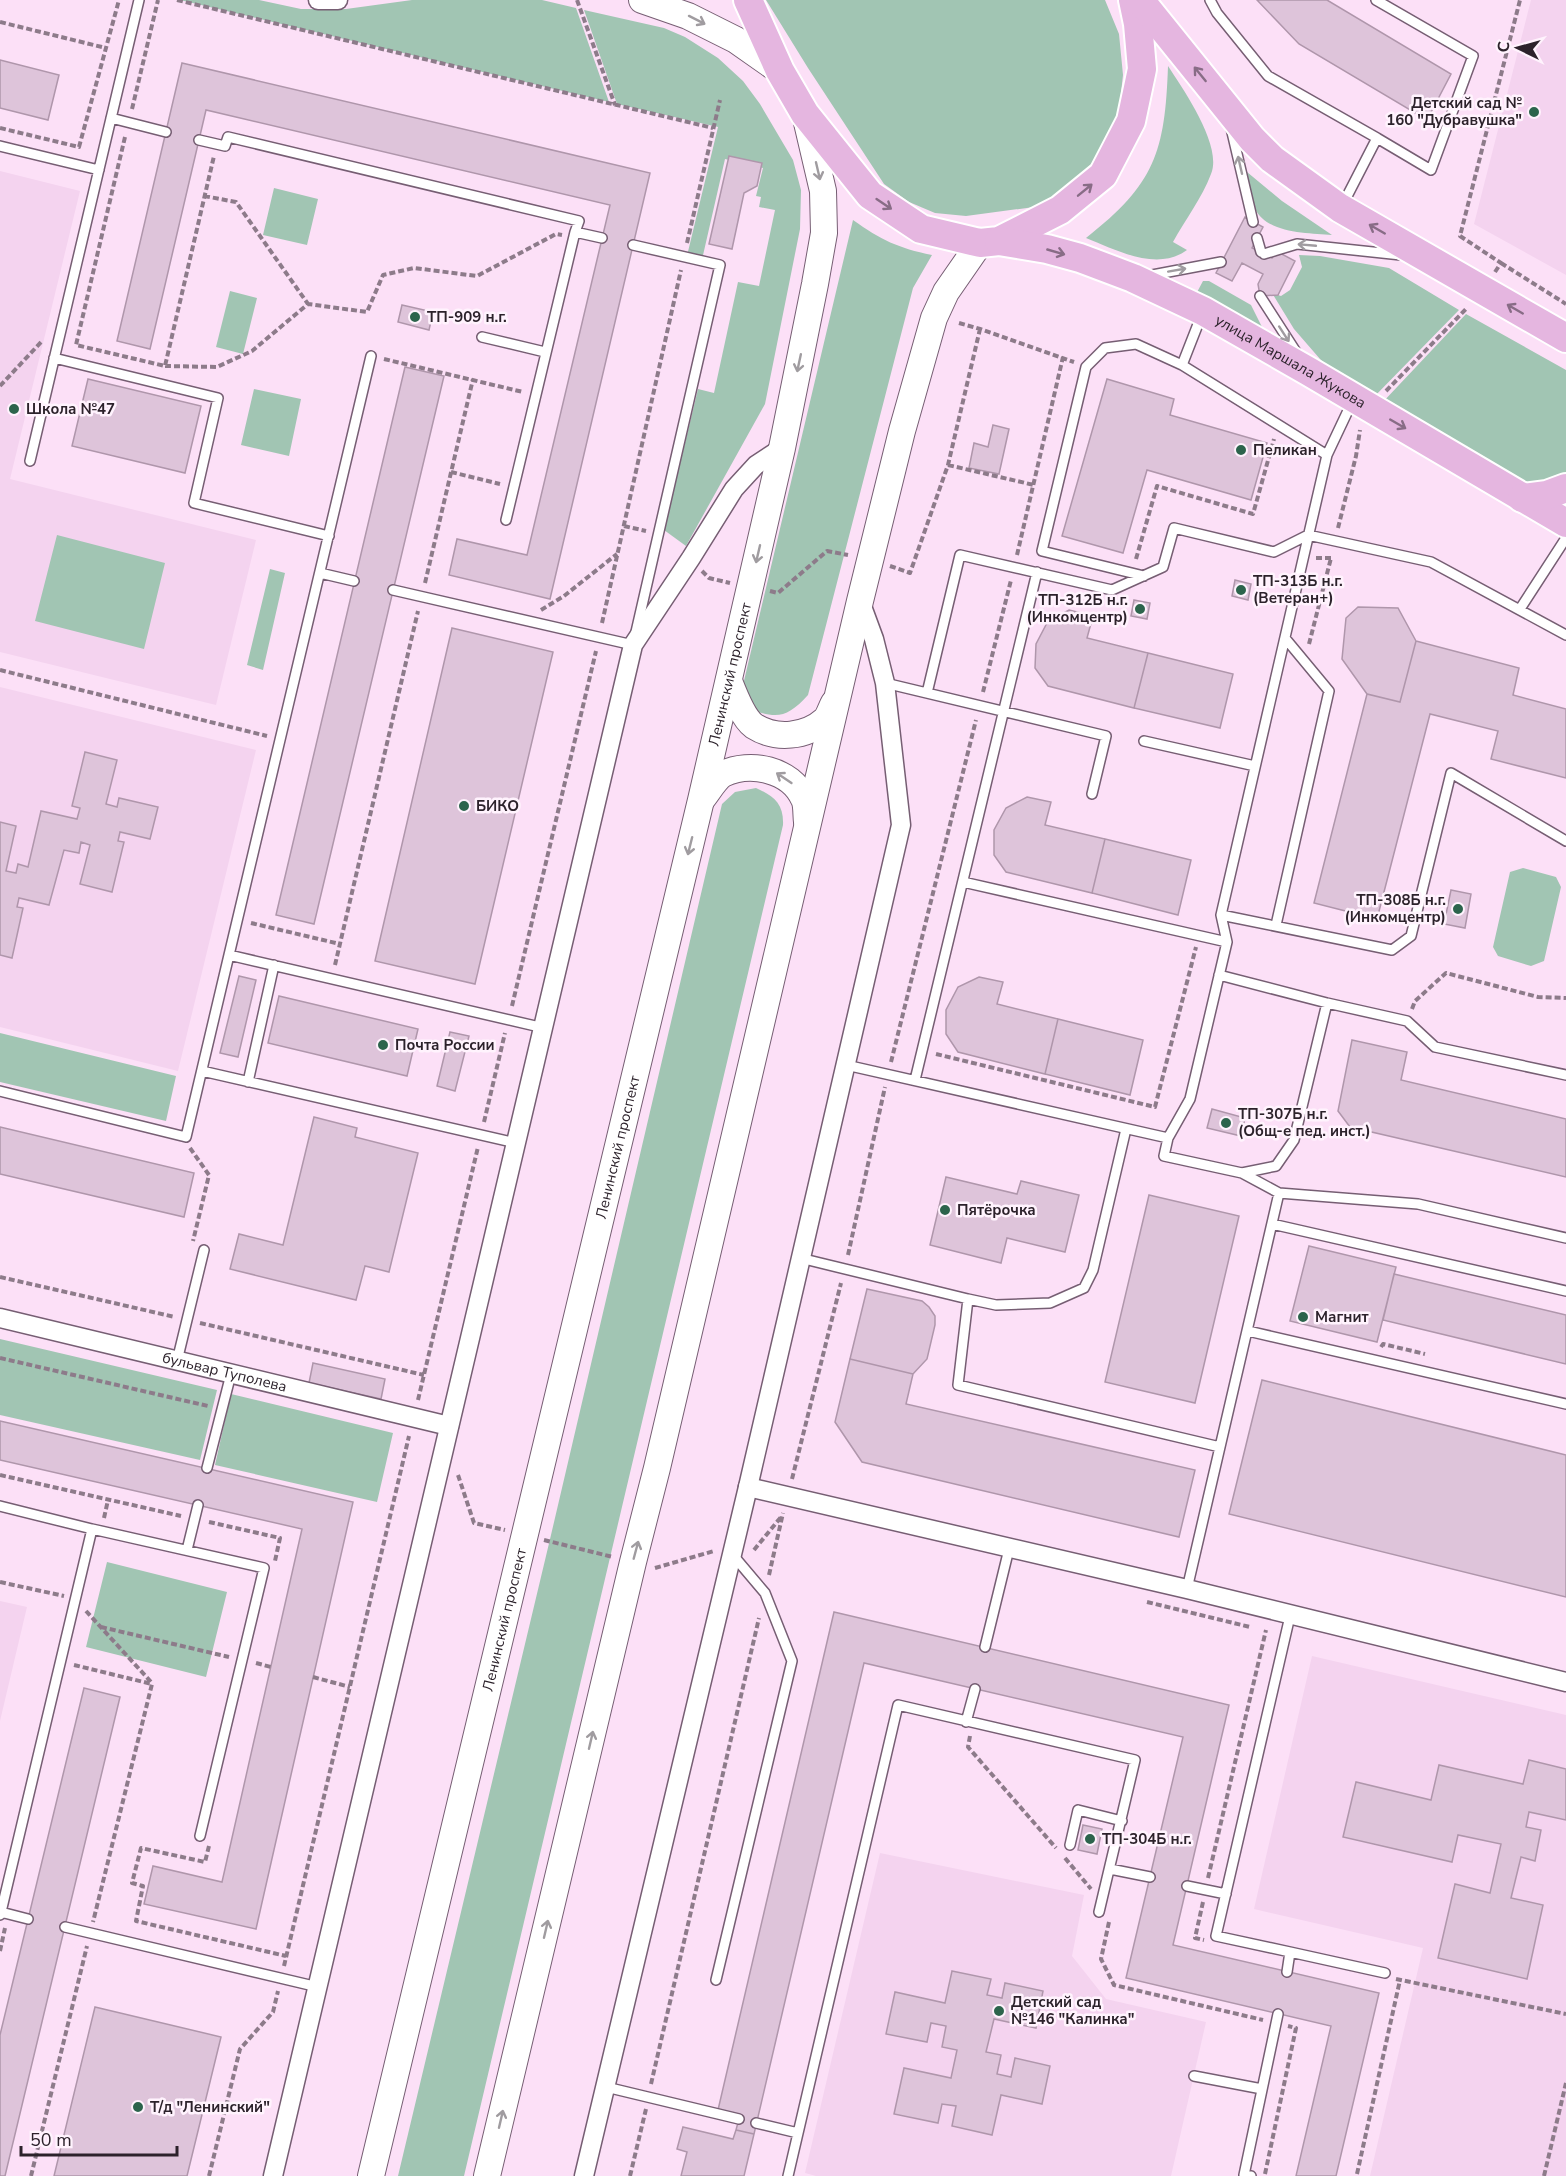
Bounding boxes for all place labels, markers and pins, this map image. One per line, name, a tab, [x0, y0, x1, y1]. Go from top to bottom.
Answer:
place label: Детский сад № 160 "Дубравушка"	[1386, 93, 1522, 130]
marker: Детский сад № 160 "Дубравушка"	[1527, 105, 1541, 119]
place label: ТП-909 н.г.	[427, 307, 507, 327]
marker: ТП-909 н.г.	[408, 310, 422, 324]
place label: Школа №47	[26, 399, 115, 419]
marker: Школа №47	[7, 402, 21, 416]
place label: Пеликан	[1253, 440, 1317, 460]
marker: Пеликан	[1234, 443, 1248, 457]
place label: ТП-313Б н.г. (Ветеран+)	[1253, 571, 1343, 608]
marker: ТП-313Б н.г. (Ветеран+)	[1234, 583, 1248, 597]
place label: ТП-312Б н.г. (Инкомцентр)	[1026, 590, 1128, 627]
marker: ТП-312Б н.г. (Инкомцентр)	[1133, 602, 1147, 616]
place label: БИКО	[476, 796, 519, 816]
marker: БИКО	[457, 799, 471, 813]
place label: ТП-308Б н.г. (Инкомцентр)	[1344, 890, 1446, 927]
marker: ТП-308Б н.г. (Инкомцентр)	[1451, 902, 1465, 916]
place label: Почта России	[395, 1035, 495, 1055]
marker: Почта России	[376, 1038, 390, 1052]
place label: ТП-307Б н.г. (Общ-е пед. инст.)	[1238, 1104, 1371, 1141]
marker: ТП-307Б н.г. (Общ-е пед. инст.)	[1219, 1116, 1233, 1130]
place label: Пятёрочка	[957, 1200, 1036, 1220]
marker: Пятёрочка	[938, 1203, 952, 1217]
place label: Магнит	[1315, 1307, 1369, 1327]
marker: Магнит	[1296, 1310, 1310, 1324]
place label: ТП-304Б н.г.	[1102, 1829, 1192, 1849]
marker: ТП-304Б н.г.	[1083, 1832, 1097, 1846]
place label: Детский сад №146 "Калинка"	[1011, 1992, 1134, 2029]
marker: Детский сад №146 "Калинка"	[992, 2004, 1006, 2018]
place label: Т/д "Ленинский"	[150, 2097, 270, 2117]
marker: Т/д "Ленинский"	[131, 2100, 145, 2114]

